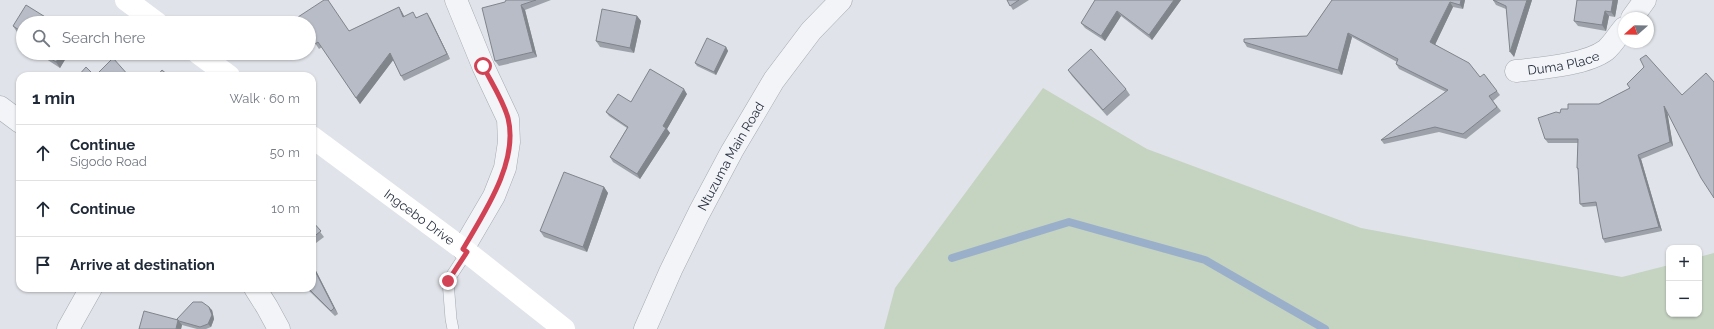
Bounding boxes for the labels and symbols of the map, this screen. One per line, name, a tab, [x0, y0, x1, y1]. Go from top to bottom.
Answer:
north arrow	[1618, 12, 1654, 48]
street label: Duma Place	[1527, 48, 1602, 78]
route start	[474, 57, 492, 75]
street label: Ntuzuma Main Road	[695, 99, 767, 213]
street label: Ingcebo Drive	[381, 186, 458, 248]
route end	[439, 272, 457, 290]

